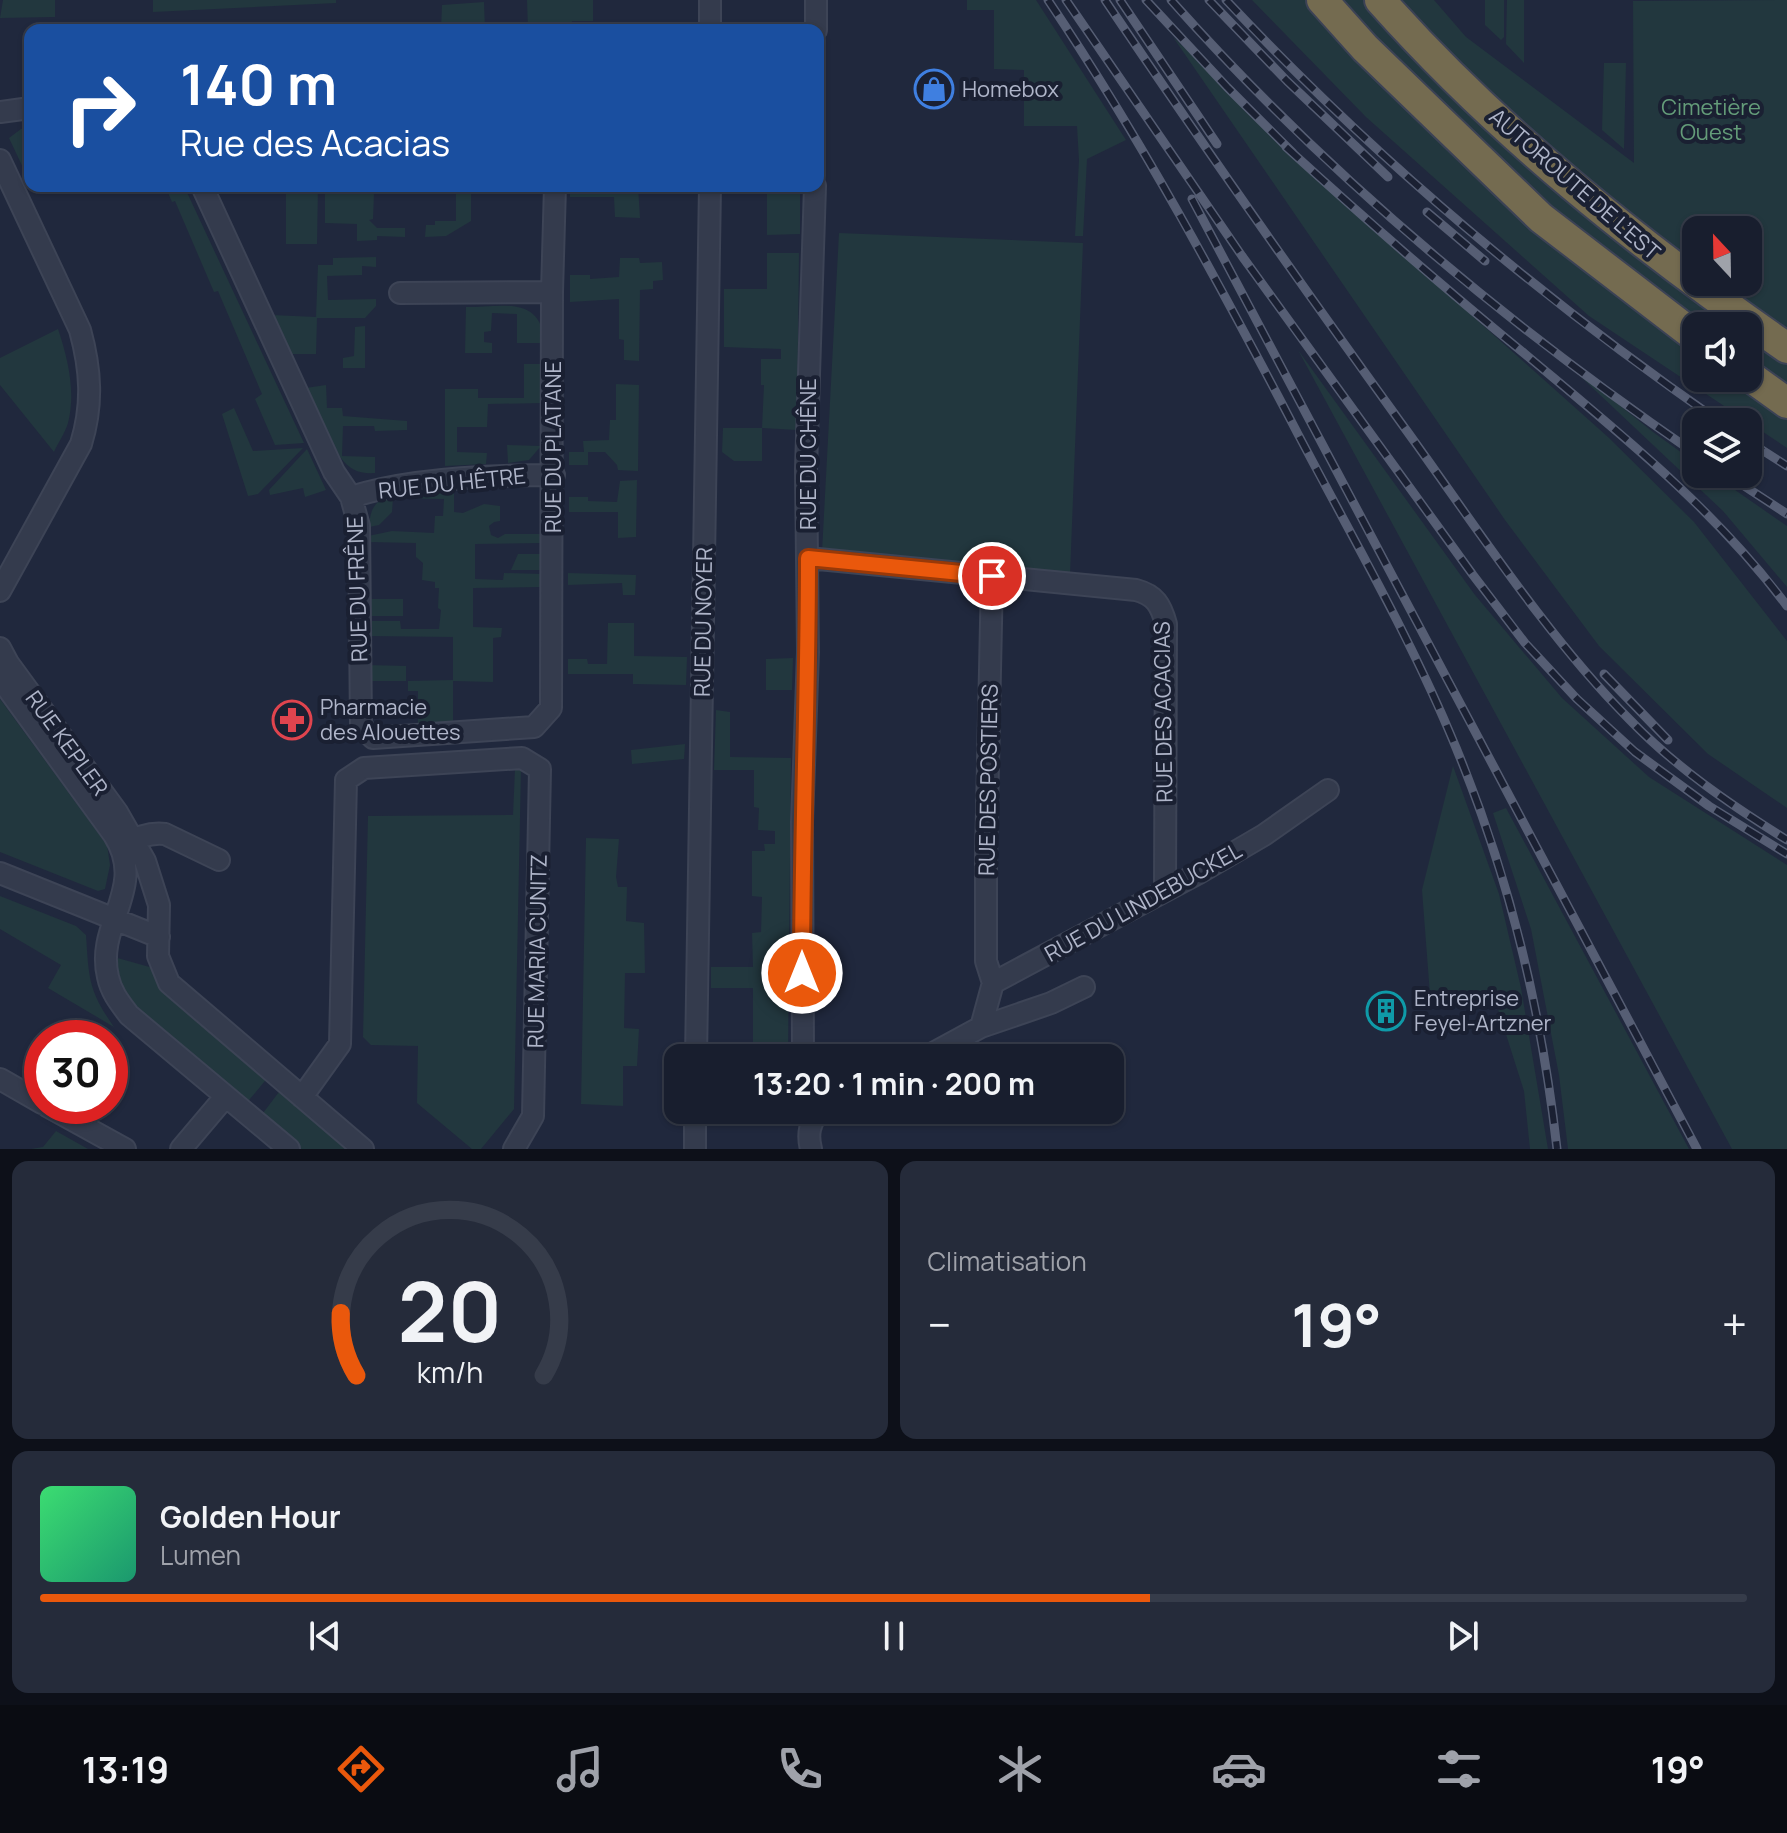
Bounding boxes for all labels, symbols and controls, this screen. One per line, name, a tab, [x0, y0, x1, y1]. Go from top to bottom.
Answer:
text: 140 m	[180, 45, 337, 122]
icon: right	[48, 56, 152, 160]
shop icon: Homebox	[913, 68, 955, 110]
place label: Homebox	[962, 74, 1059, 104]
park label: Cimetière Ouest	[1661, 92, 1761, 147]
street label: AUTOROUTE DE L’EST	[1483, 101, 1667, 267]
text: Rue des Acacias	[180, 118, 450, 167]
north arrow	[1682, 216, 1762, 296]
map controls	[1682, 216, 1762, 488]
button: sound	[1682, 312, 1762, 392]
street label: RUE DU PLATANE	[538, 361, 568, 533]
street label: RUE DU CHÊNE	[793, 378, 823, 530]
button: layers	[1682, 408, 1762, 488]
street label: RUE DU HÊTRE	[377, 460, 527, 506]
street label: RUE DU FRÊNE	[339, 516, 375, 662]
pin	[958, 542, 1026, 610]
street label: RUE DU NOYER	[687, 547, 719, 697]
icon: arrive	[970, 554, 1014, 598]
street label: RUE DES ACACIAS	[1146, 621, 1180, 803]
street label: RUE DES POSTIERS	[971, 684, 1005, 876]
street label: RUE KEPLER	[19, 685, 115, 801]
place label: Pharmacie des Alouettes	[320, 692, 461, 747]
pharmacy icon: Pharmacie des Alouettes	[271, 699, 313, 741]
street label: RUE DU LINDEBUCKEL	[1039, 835, 1247, 969]
street label: RUE MARIA CUNITZ	[520, 854, 554, 1048]
position arrow	[760, 931, 844, 1015]
place label: Entreprise Feyel-Artzner	[1414, 983, 1552, 1038]
building icon: Entreprise Feyel-Artzner	[1365, 990, 1407, 1032]
speed limit sign: 30	[24, 1020, 128, 1124]
text: 13:20 · 1 min · 200 m	[753, 1063, 1035, 1104]
text: Climatisation	[928, 1243, 1087, 1279]
text: 20	[398, 1253, 502, 1367]
text: 19°	[1291, 1283, 1382, 1365]
text: −	[928, 1294, 951, 1354]
text: +	[1722, 1294, 1747, 1354]
text: km/h	[417, 1353, 483, 1392]
text: Golden Hour	[160, 1496, 341, 1537]
text: Lumen	[160, 1537, 241, 1573]
icon: previous	[303, 1614, 347, 1658]
icon: pause	[872, 1614, 916, 1658]
icon: next	[1441, 1614, 1485, 1658]
icon: directions	[333, 1741, 389, 1797]
icon: music	[552, 1741, 608, 1797]
icon: phone	[772, 1741, 828, 1797]
icon: climate	[992, 1741, 1048, 1797]
icon: car	[1211, 1741, 1267, 1797]
icon: filters	[1431, 1741, 1487, 1797]
text: 13:19	[82, 1745, 169, 1794]
text: 19°	[1651, 1745, 1705, 1794]

